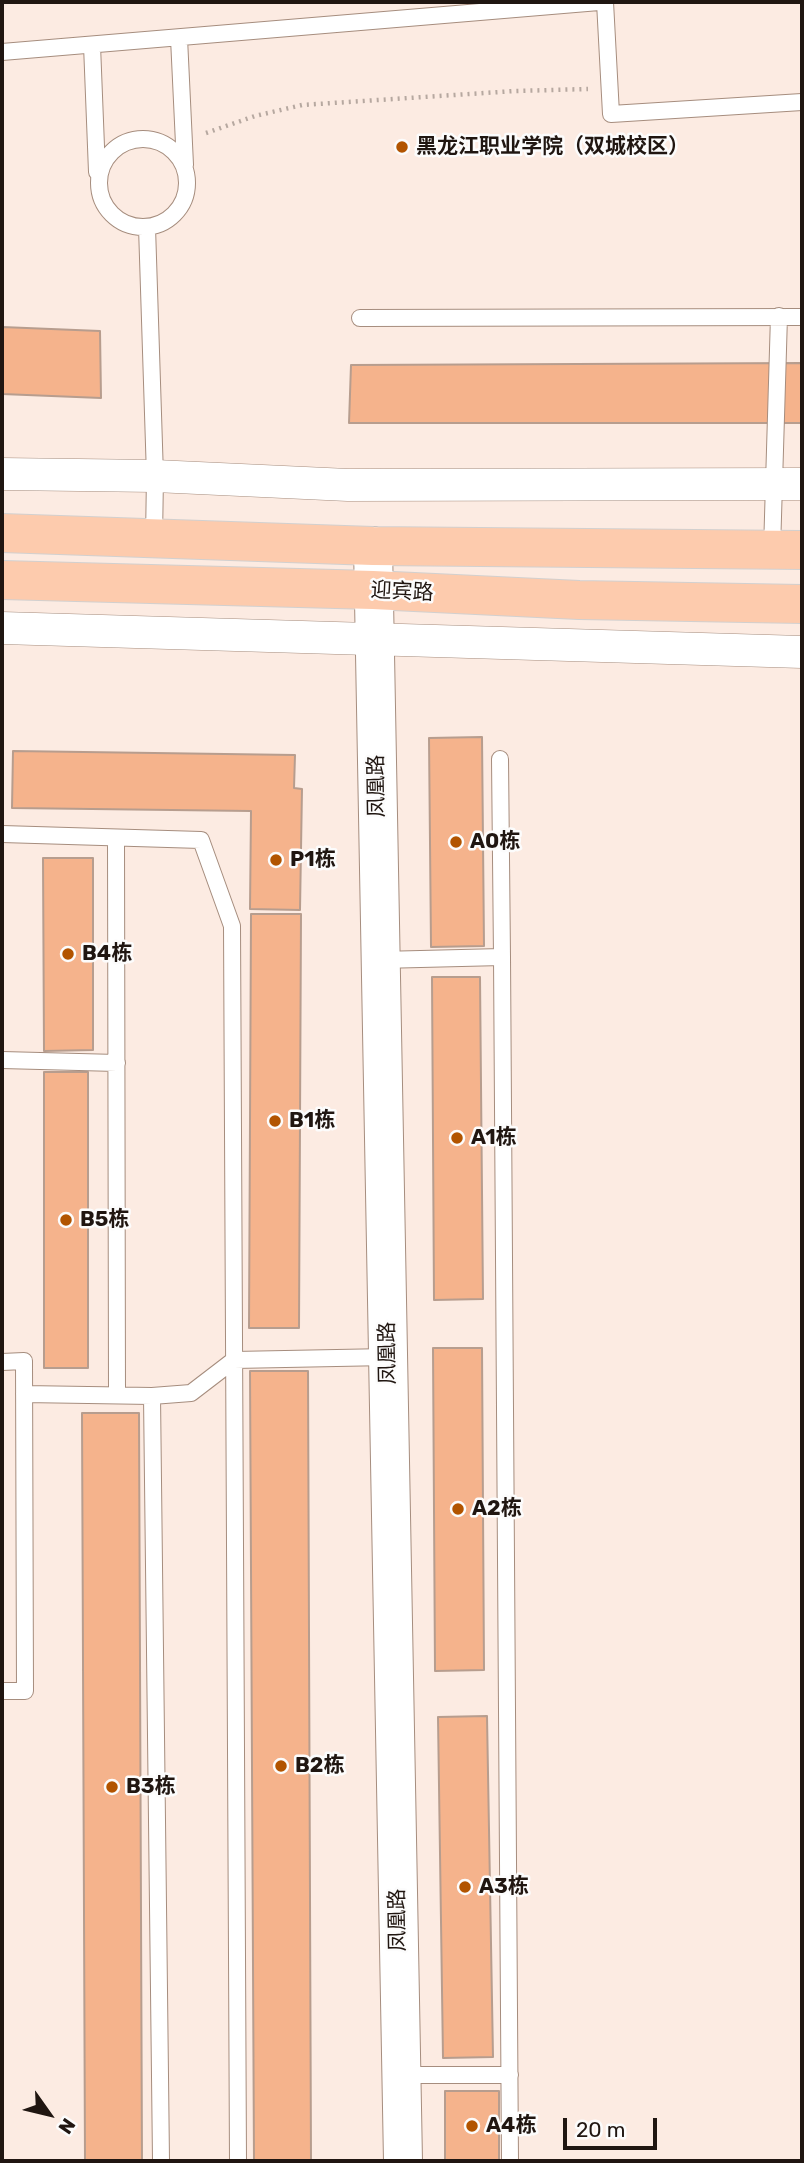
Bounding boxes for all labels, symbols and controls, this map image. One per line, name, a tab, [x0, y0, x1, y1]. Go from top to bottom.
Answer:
place label: 黑龙江职业学院（双城校区）	[416, 134, 689, 160]
marker: 黑龙江职业学院（双城校区）	[394, 139, 410, 155]
street label: 迎宾路	[370, 578, 434, 606]
street label: 凤凰路	[364, 754, 390, 818]
place label: A0栋	[470, 829, 520, 855]
marker: A0栋	[448, 834, 464, 850]
place label: P1栋	[290, 847, 336, 873]
marker: P1栋	[268, 852, 284, 868]
place label: B4栋	[82, 941, 132, 967]
marker: B4栋	[60, 946, 76, 962]
place label: B1栋	[289, 1108, 335, 1134]
marker: B1栋	[267, 1113, 283, 1129]
place label: A1栋	[471, 1125, 517, 1151]
marker: A1栋	[449, 1130, 465, 1146]
place label: B5栋	[80, 1207, 129, 1233]
marker: B5栋	[58, 1212, 74, 1228]
street label: 凤凰路	[375, 1321, 401, 1385]
place label: A2栋	[472, 1496, 522, 1522]
marker: A2栋	[450, 1501, 466, 1517]
place label: B2栋	[295, 1753, 344, 1779]
marker: B2栋	[273, 1758, 289, 1774]
place label: B3栋	[126, 1774, 176, 1800]
marker: B3栋	[104, 1779, 120, 1795]
place label: A3栋	[479, 1874, 529, 1900]
marker: A3栋	[457, 1879, 473, 1895]
street label: 凤凰路	[385, 1888, 411, 1952]
north arrow	[14, 2079, 84, 2149]
scale bar	[566, 2104, 660, 2148]
place label: A4栋	[486, 2113, 536, 2139]
text: N	[53, 2114, 80, 2138]
text: 20 m	[576, 2117, 625, 2142]
marker: A4栋	[464, 2118, 480, 2134]

